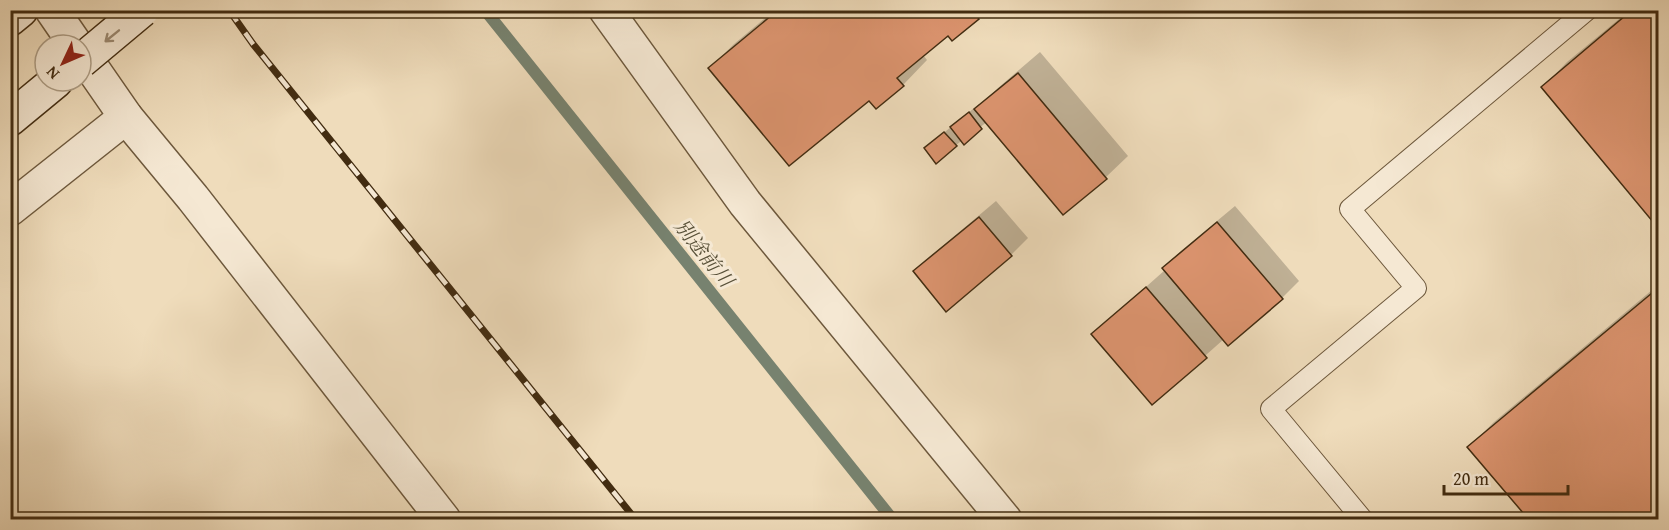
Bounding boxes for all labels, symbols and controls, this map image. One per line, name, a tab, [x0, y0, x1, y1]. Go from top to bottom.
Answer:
one-way arrow	[104, 29, 120, 42]
north arrow	[33, 33, 93, 93]
text: N	[40, 61, 65, 86]
water label: 別途前川	[668, 212, 742, 294]
scale bar	[1444, 458, 1568, 496]
text: 20 m	[1453, 465, 1489, 492]

